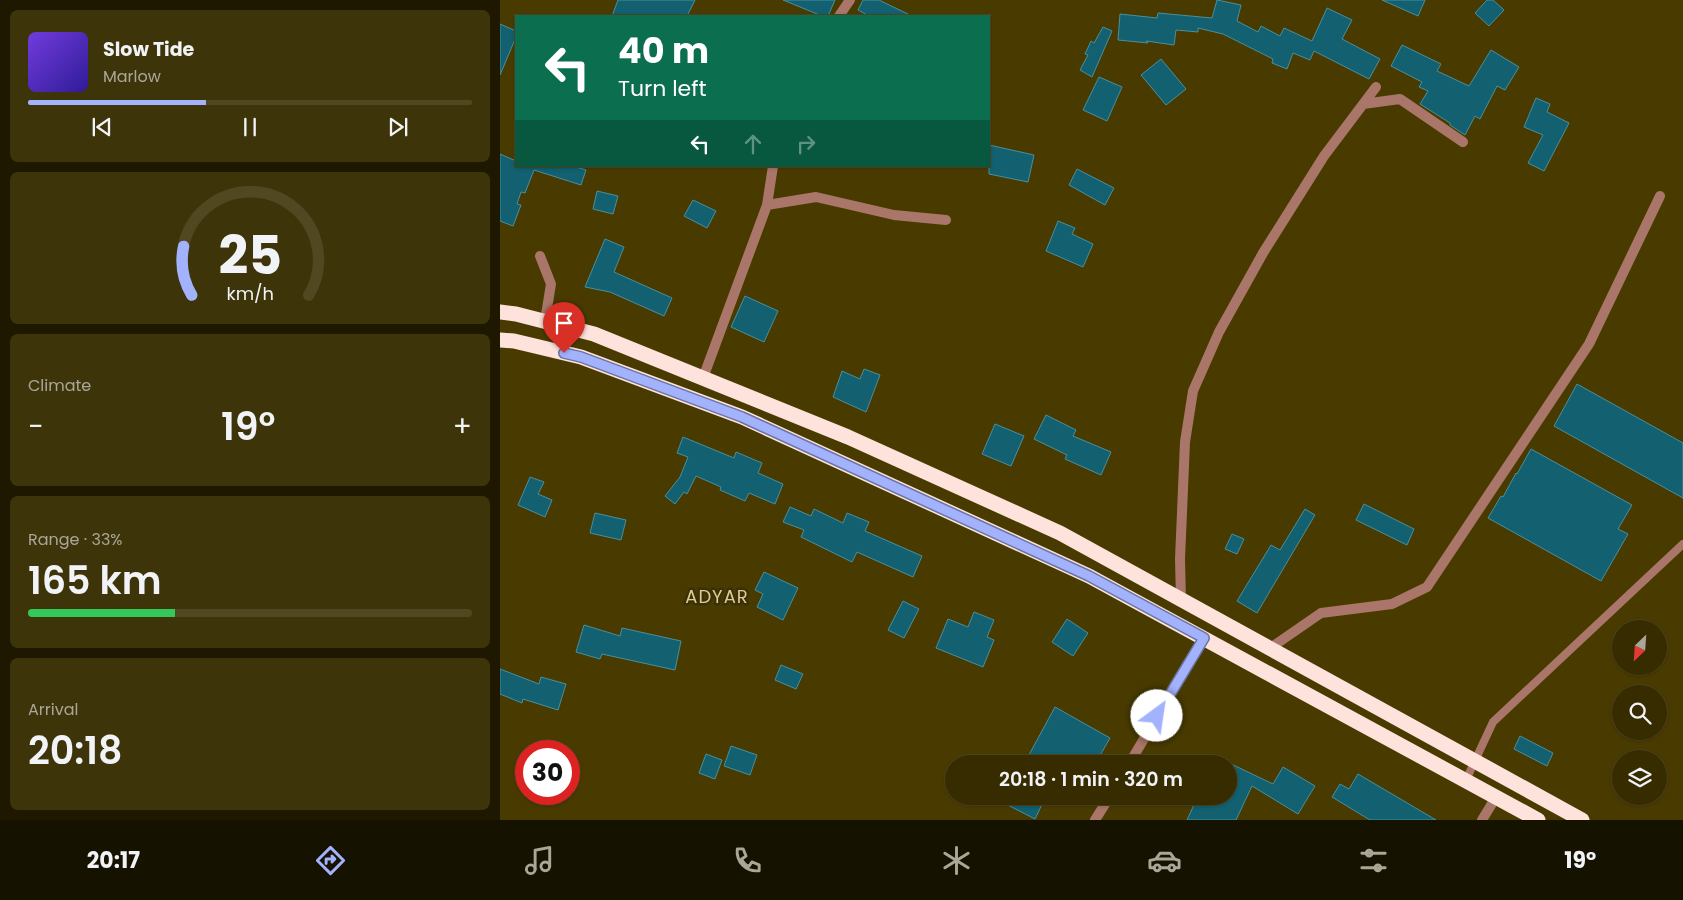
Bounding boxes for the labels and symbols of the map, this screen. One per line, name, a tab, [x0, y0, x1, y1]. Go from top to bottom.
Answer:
pin	[543, 302, 585, 353]
district label: ADYAR	[685, 584, 749, 609]
north arrow	[1612, 620, 1668, 675]
position arrow	[1130, 689, 1182, 741]
speed limit sign: 30	[515, 740, 580, 805]

